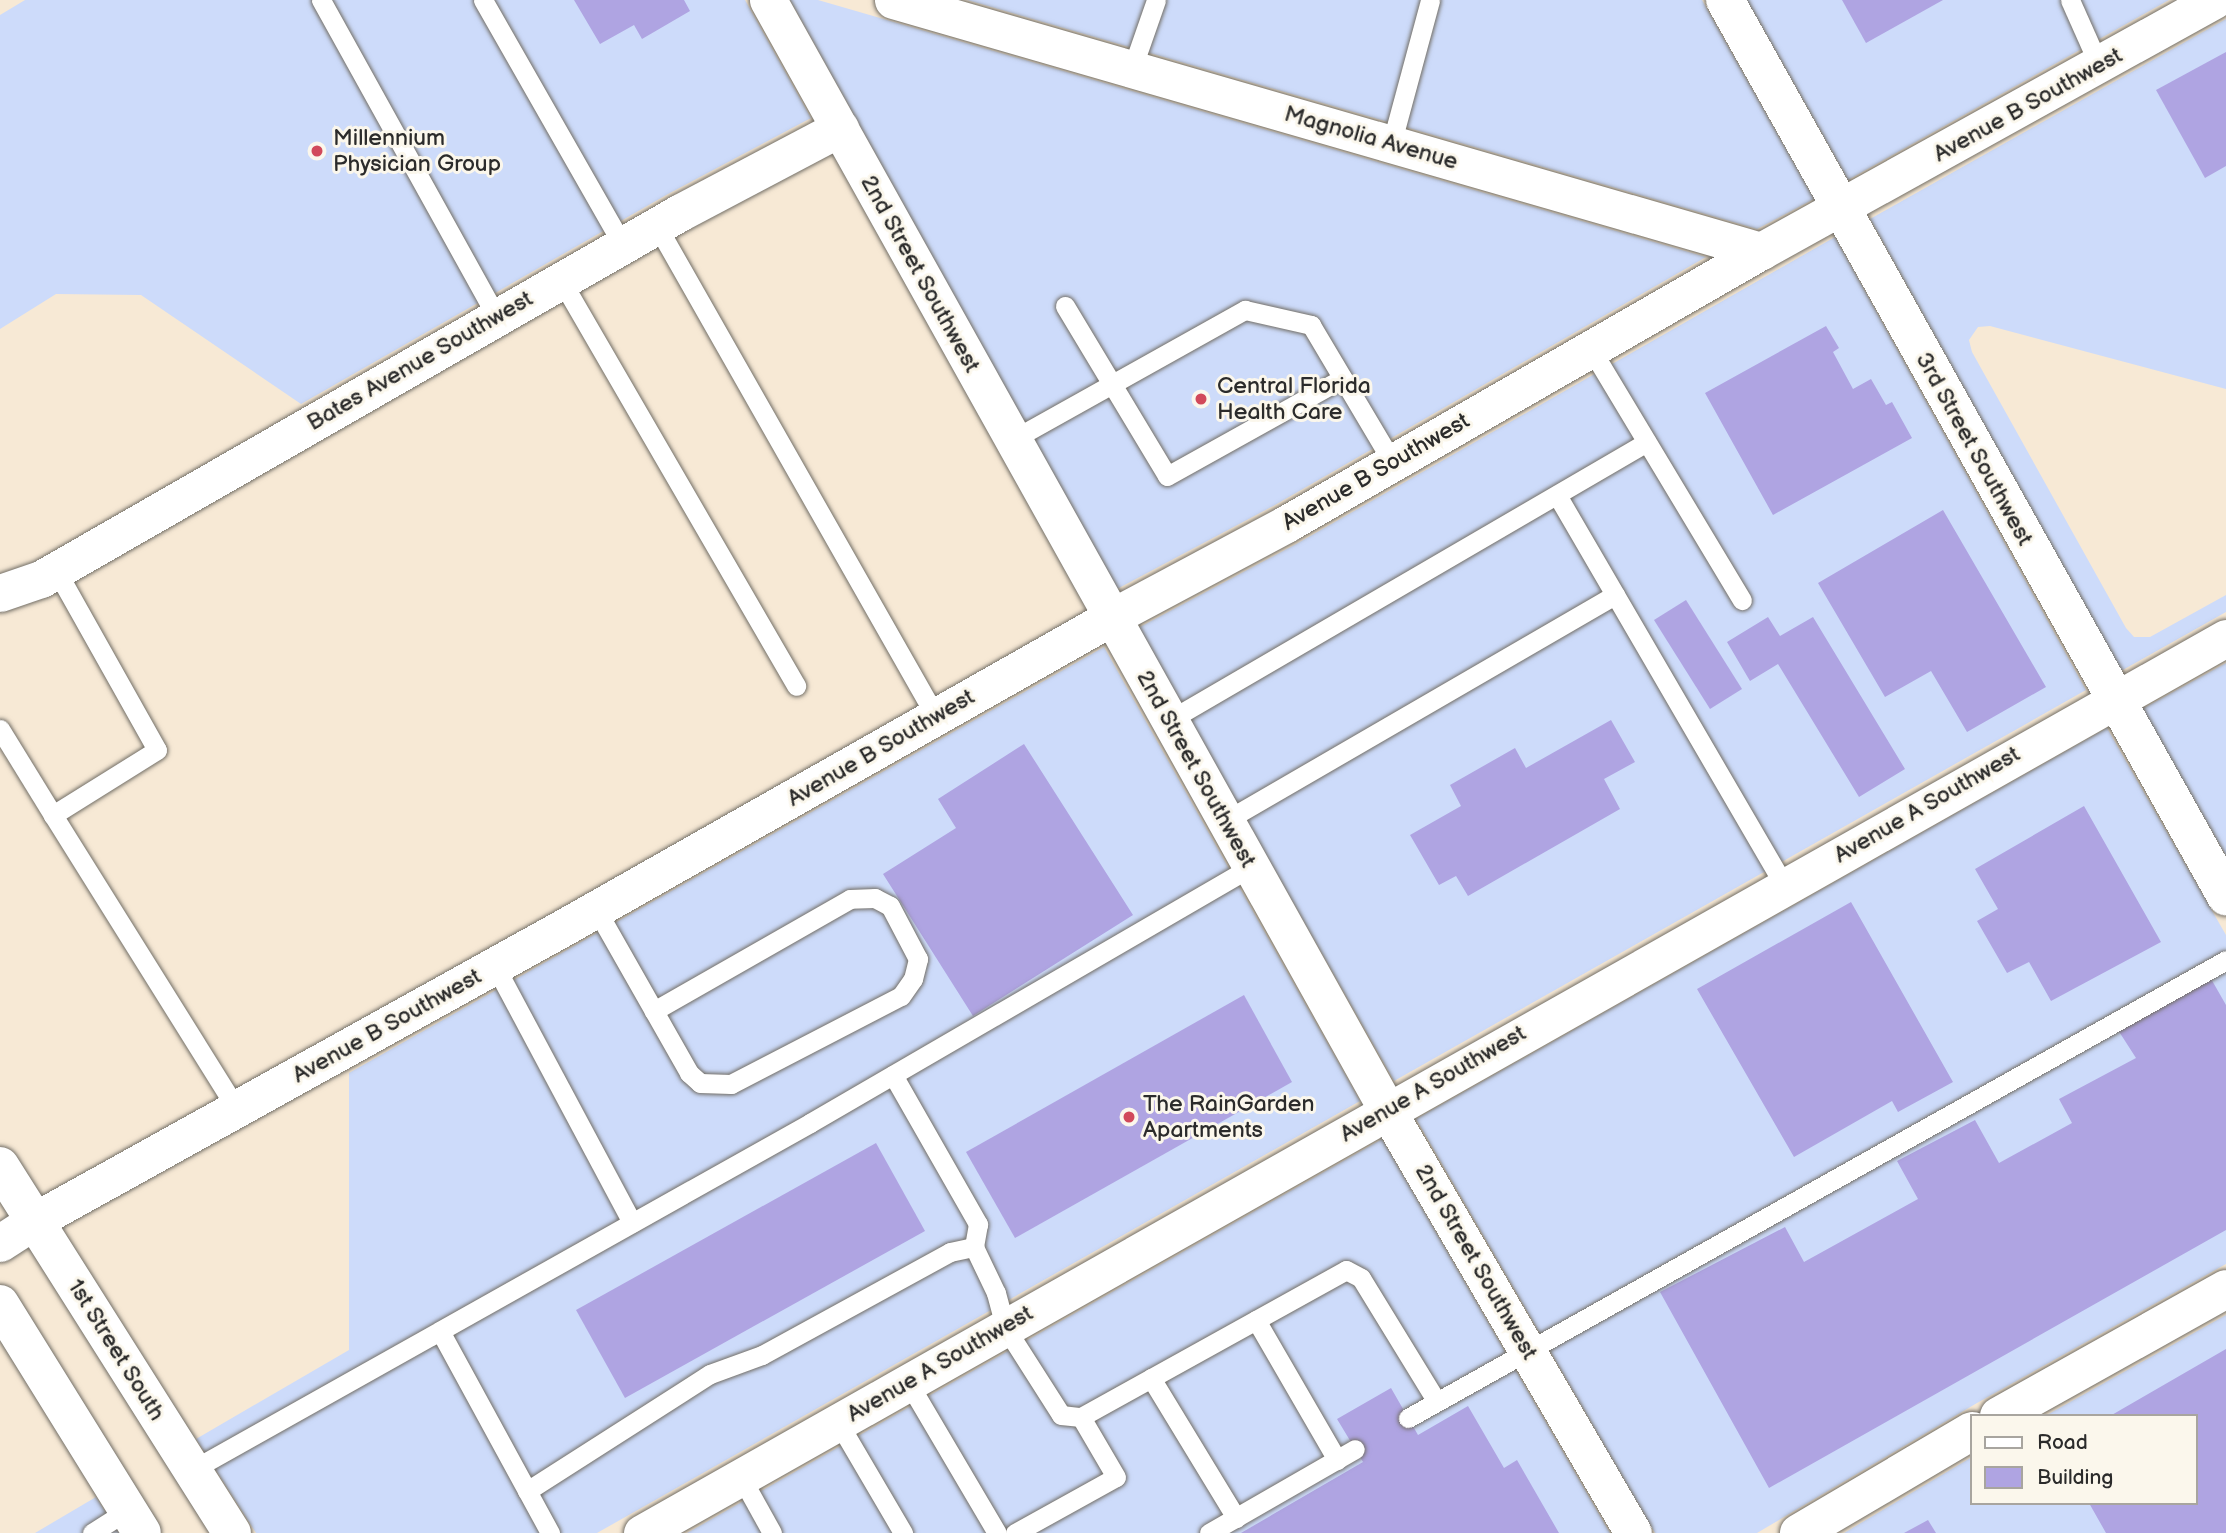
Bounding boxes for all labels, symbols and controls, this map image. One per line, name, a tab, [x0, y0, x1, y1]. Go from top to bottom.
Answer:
street label: Avenue B Southwest	[1929, 42, 2127, 168]
street label: Magnolia Avenue	[1281, 100, 1461, 176]
place label: Millennium Physician Group	[333, 124, 501, 178]
marker: Millennium Physician Group	[307, 141, 327, 161]
street label: 2nd Street Southwest	[854, 170, 986, 378]
street label: Bates Avenue Southwest	[302, 285, 538, 437]
street label: 3rd Street Southwest	[1909, 347, 2039, 551]
place label: Central Florida Health Care	[1217, 372, 1371, 426]
marker: Central Florida Health Care	[1191, 389, 1211, 409]
street label: Avenue B Southwest	[1277, 407, 1475, 537]
street label: 2nd Street Southwest	[1130, 665, 1262, 873]
street label: Avenue B Southwest	[782, 683, 980, 813]
street label: Avenue A Southwest	[1829, 741, 2025, 869]
street label: Avenue B Southwest	[288, 963, 486, 1089]
street label: Avenue A Southwest	[1335, 1020, 1531, 1148]
place label: The RainGarden Apartments	[1143, 1090, 1314, 1144]
marker: The RainGarden Apartments	[1121, 1109, 1137, 1125]
street label: 2nd Street Southwest	[1409, 1159, 1543, 1365]
street label: 1st Street South	[61, 1274, 171, 1426]
street label: Avenue A Southwest	[842, 1300, 1038, 1428]
legend	[1970, 1414, 2198, 1505]
text: Road	[2037, 1430, 2088, 1455]
text: Building	[2037, 1465, 2113, 1490]

